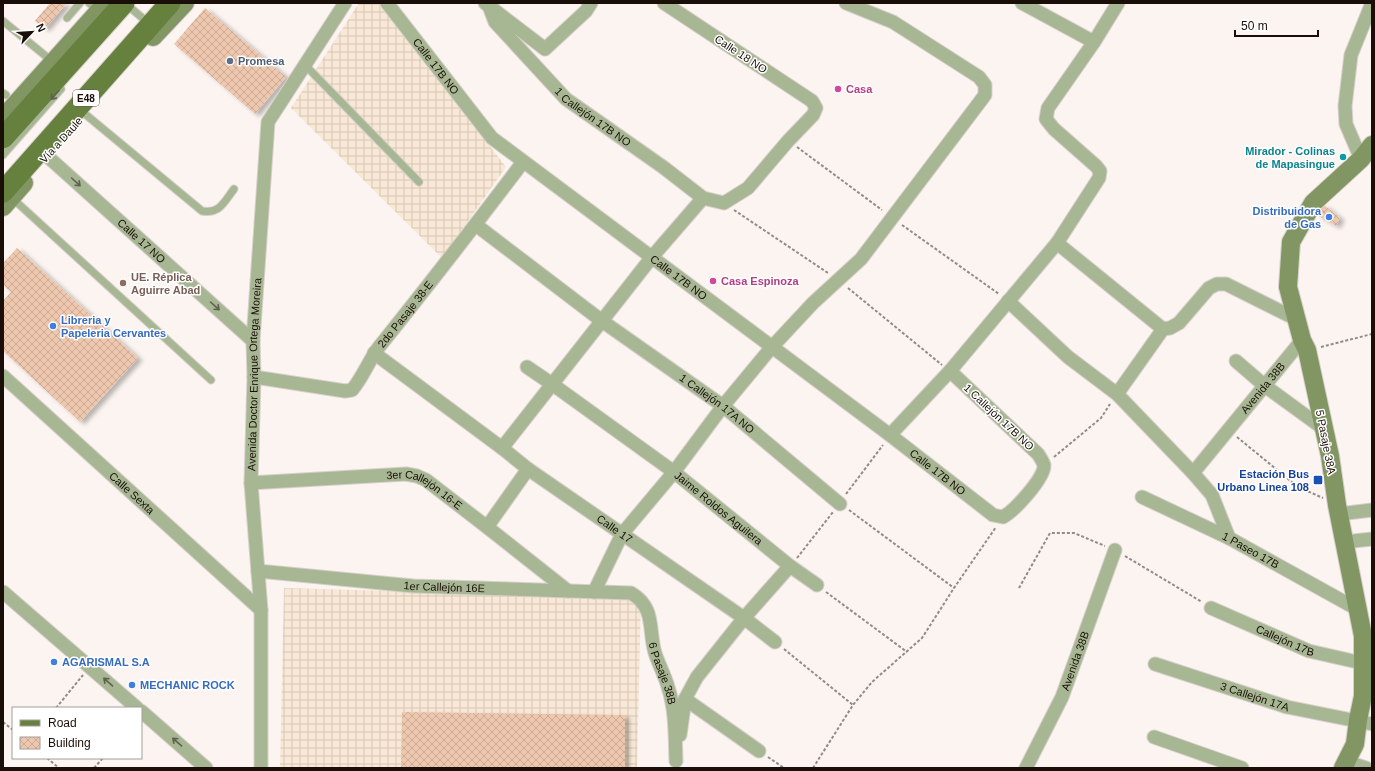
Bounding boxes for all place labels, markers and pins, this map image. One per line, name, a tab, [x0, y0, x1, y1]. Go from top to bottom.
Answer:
place label: Promesa	[238, 55, 285, 67]
marker: Promesa	[225, 56, 235, 66]
place label: Casa	[846, 83, 873, 95]
marker: Casa	[833, 84, 843, 94]
place label: Mirador - Colinas de Mapasingue	[1245, 145, 1335, 170]
marker: Mirador - Colinas de Mapasingue	[1338, 152, 1348, 162]
place label: Distribuidora de Gas	[1253, 205, 1322, 230]
marker: Distribuidora de Gas	[1324, 212, 1334, 222]
place label: UE. Réplica Aguirre Abad	[131, 271, 200, 296]
place label: Casa Espinoza	[721, 275, 800, 287]
marker: Casa Espinoza	[708, 276, 718, 286]
marker: UE. Réplica Aguirre Abad	[118, 278, 128, 288]
place label: Libreria y Papeleria Cervantes	[61, 314, 166, 339]
marker: Libreria y Papeleria Cervantes	[48, 321, 58, 331]
place label: Estación Bus Urbano Linea 108	[1217, 468, 1309, 493]
marker: Estación Bus Urbano Linea 108	[1312, 474, 1324, 486]
place label: AGARISMAL S.A	[62, 656, 150, 668]
marker: AGARISMAL S.A	[49, 657, 59, 667]
place label: MECHANIC ROCK	[140, 679, 235, 691]
marker: MECHANIC ROCK	[127, 680, 137, 690]

